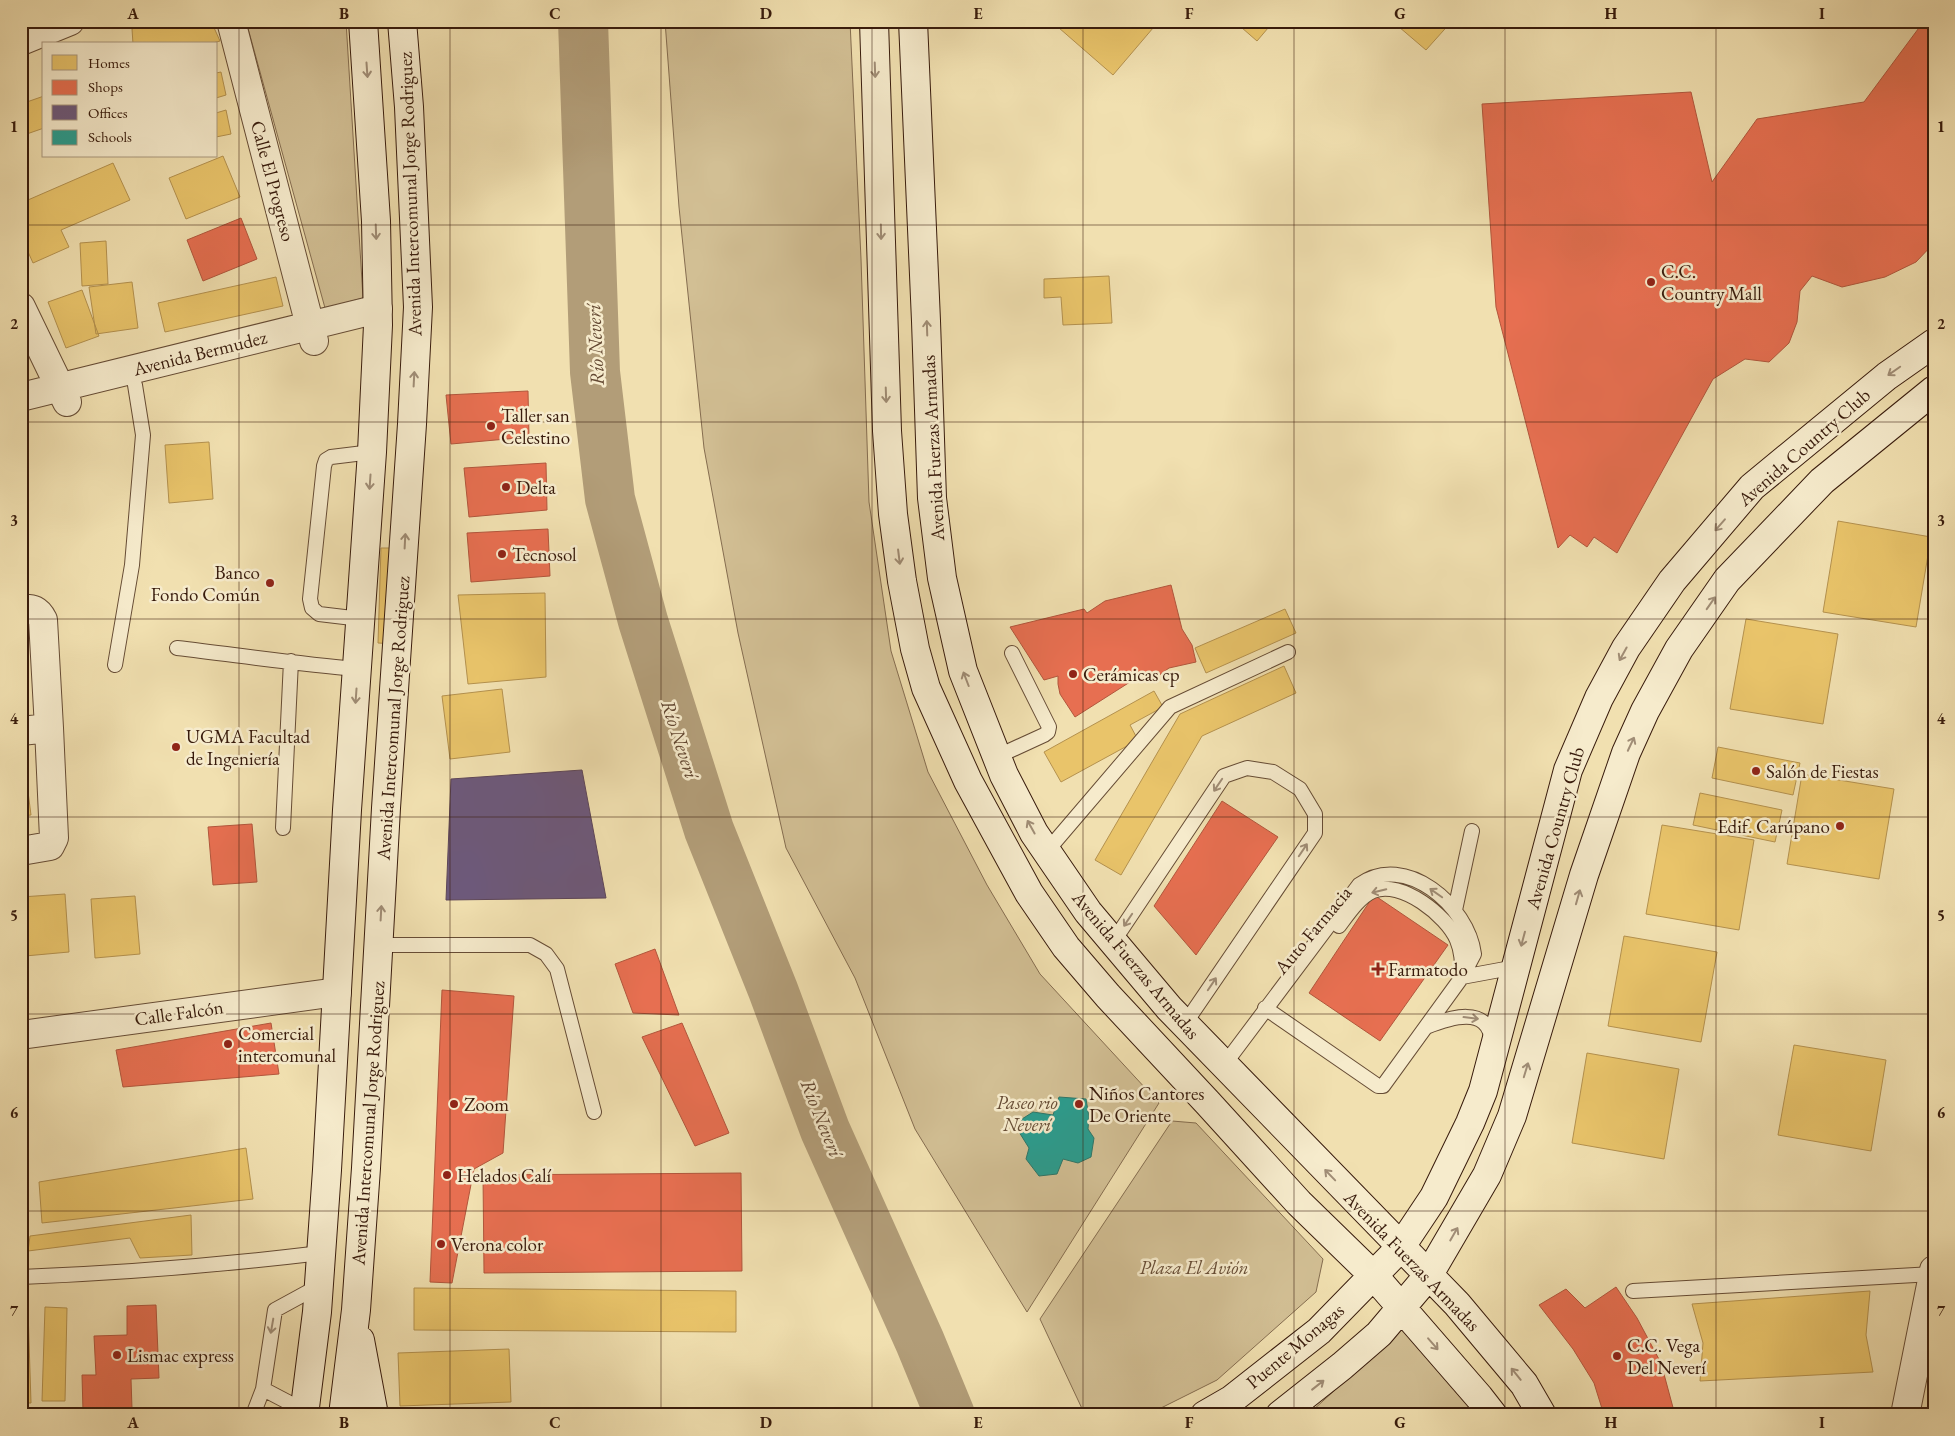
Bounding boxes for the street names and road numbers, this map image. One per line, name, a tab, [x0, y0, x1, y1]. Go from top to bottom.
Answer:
street label: Avenida Intercomunal Jorge Rodriguez	[393, 51, 427, 338]
street label: Calle El Progreso	[245, 118, 301, 244]
street label: Avenida Bermudez	[130, 324, 270, 382]
street label: Avenida Fuerzas Armadas	[916, 354, 950, 543]
street label: Avenida Country Club	[1732, 382, 1876, 512]
street label: Avenida Intercomunal Jorge Rodriguez	[371, 574, 415, 862]
street label: Avenida Country Club	[1520, 744, 1590, 913]
street label: Auto Farmacia	[1268, 880, 1357, 980]
street label: Avenida Fuerzas Armadas	[1066, 885, 1205, 1044]
street label: Avenida Intercomunal Jorge Rodriguez	[346, 979, 390, 1267]
street label: Calle Falcón	[133, 994, 225, 1032]
street label: Avenida Fuerzas Armadas	[1338, 1185, 1486, 1337]
street label: Puente Monagas	[1241, 1298, 1349, 1394]

